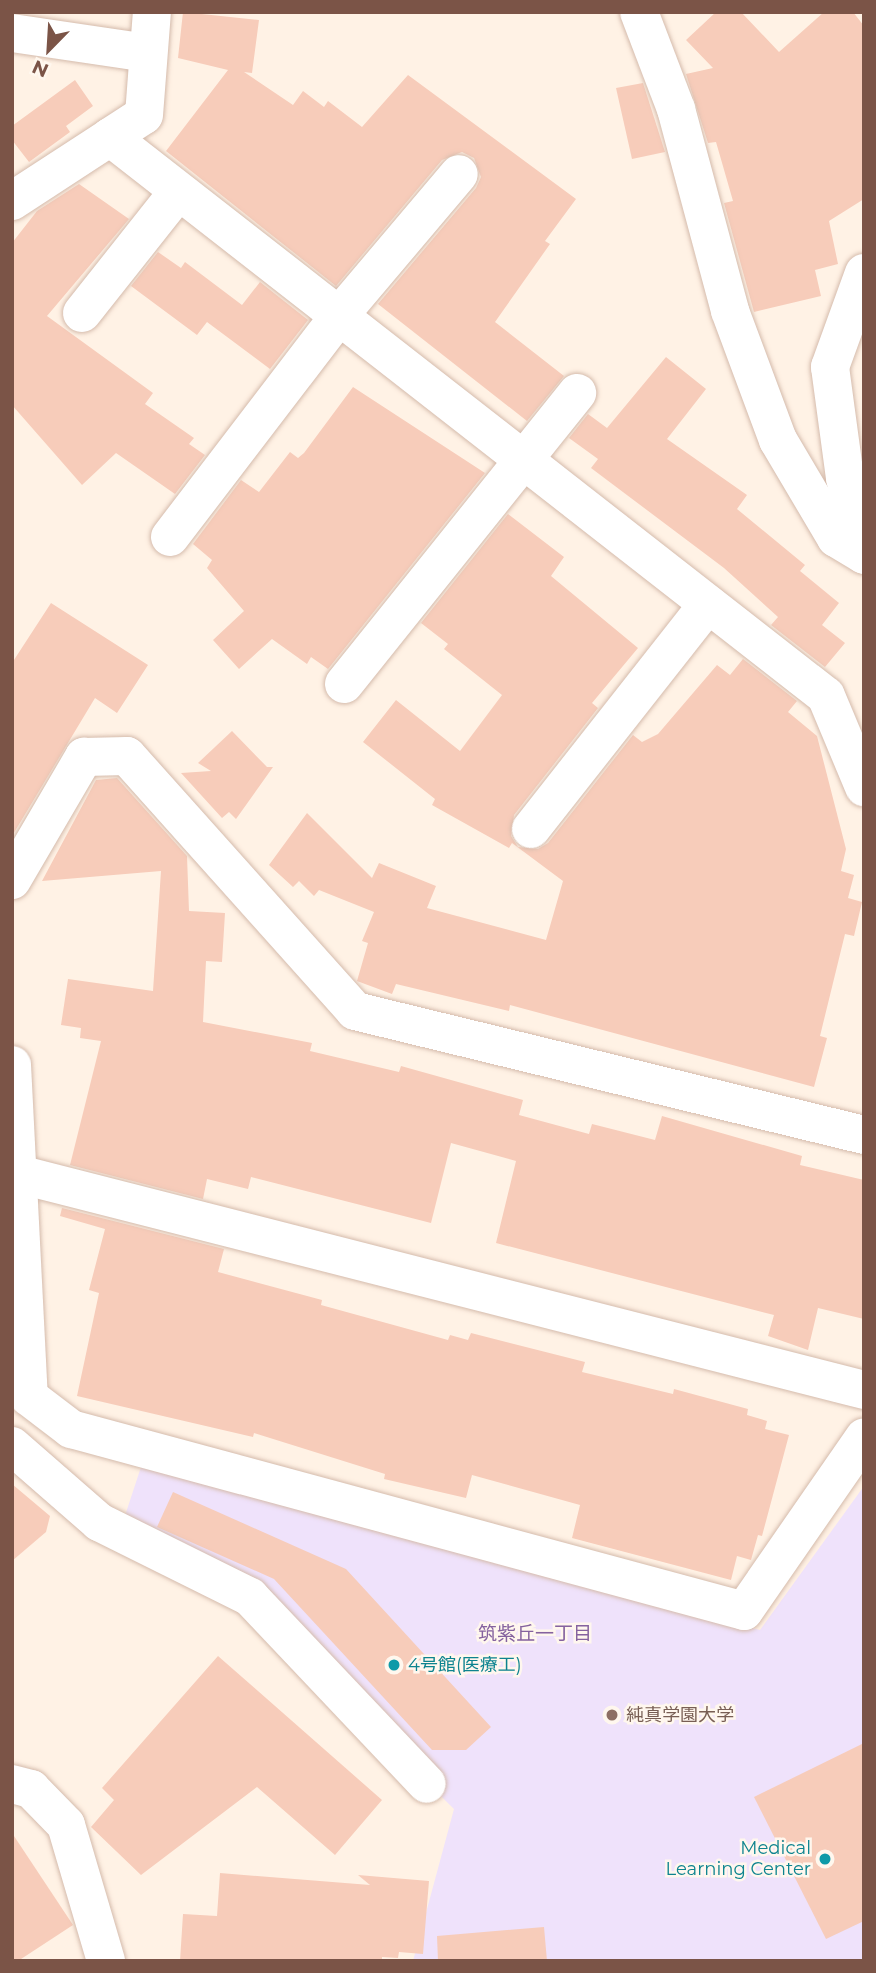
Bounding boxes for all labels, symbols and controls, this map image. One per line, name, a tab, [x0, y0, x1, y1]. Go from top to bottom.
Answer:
north arrow	[14, 14, 84, 84]
text: N	[29, 55, 52, 82]
district label: 筑紫丘一丁目	[478, 1623, 592, 1645]
place label: 4号館(医療工)	[408, 1654, 522, 1676]
marker: 4号館(医療工)	[386, 1657, 402, 1673]
place label: 純真学園大学	[626, 1704, 734, 1726]
marker: 純真学園大学	[604, 1707, 620, 1723]
place label: Medical Learning Center	[666, 1838, 811, 1881]
marker: Medical Learning Center	[817, 1851, 833, 1867]

